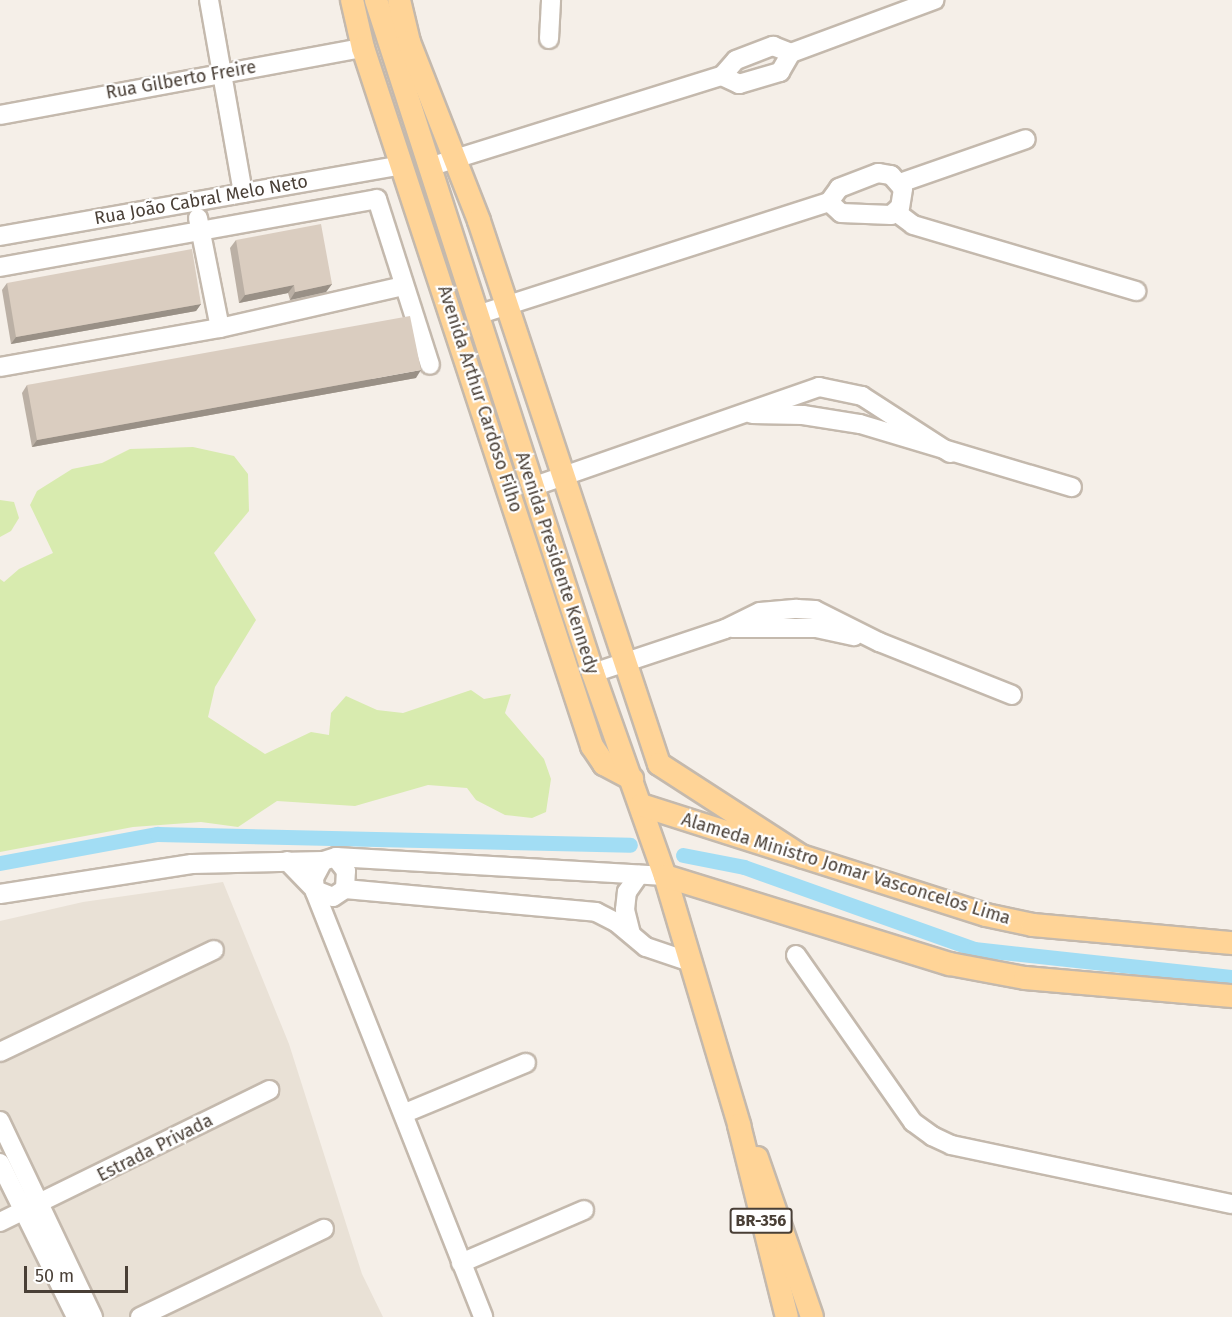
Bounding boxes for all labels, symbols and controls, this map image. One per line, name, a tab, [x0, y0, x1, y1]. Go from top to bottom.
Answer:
street label: Rua Gilberto Freire	[104, 56, 258, 104]
street label: Rua João Cabral Melo Neto	[93, 171, 309, 229]
street label: Avenida Arthur Cardoso Filho	[433, 283, 527, 515]
street label: Avenida Presidente Kennedy	[511, 449, 603, 677]
street label: Alameda Ministro Jomar Vasconcelos Lima	[679, 809, 1013, 929]
street label: Estrada Privada	[94, 1110, 216, 1186]
road number: BR-356	[730, 1208, 792, 1234]
scale bar	[27, 1254, 130, 1292]
text: 50 m	[35, 1265, 74, 1287]

